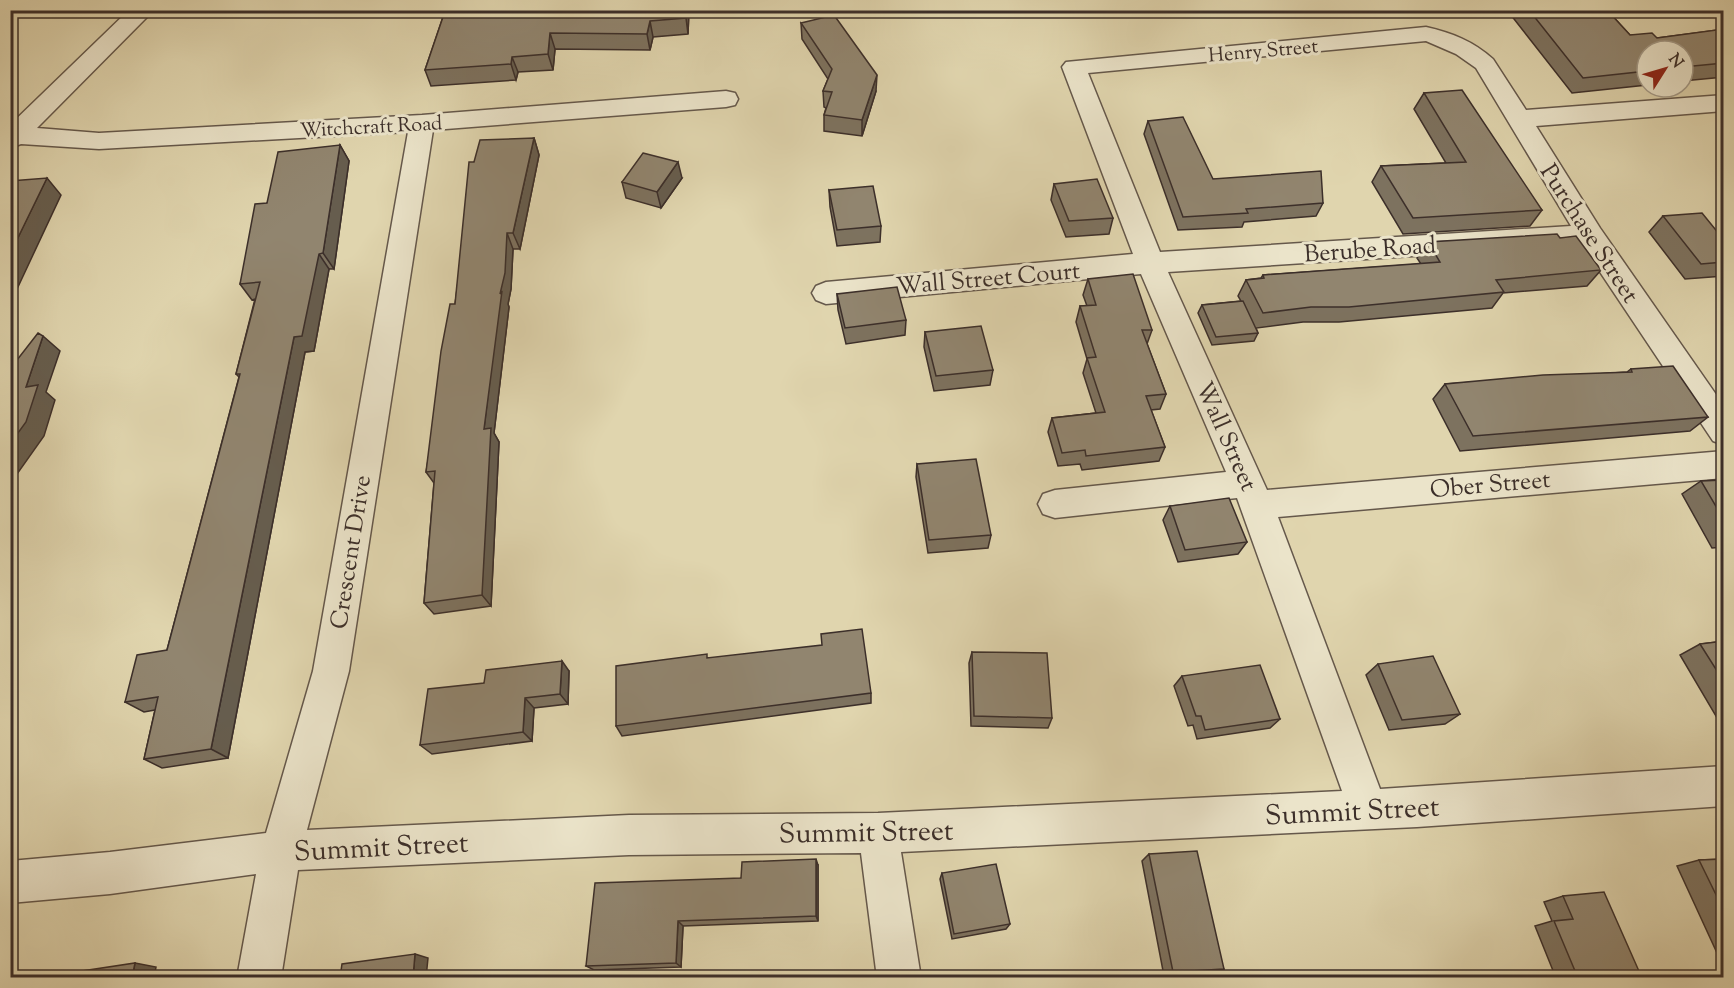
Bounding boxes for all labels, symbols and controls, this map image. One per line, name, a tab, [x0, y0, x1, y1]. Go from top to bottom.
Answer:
street label: Henry Street	[1207, 33, 1319, 72]
north arrow	[1635, 39, 1695, 99]
text: N	[1662, 49, 1688, 74]
street label: Witchcraft Road	[299, 110, 443, 147]
street label: Purchase Street	[1531, 158, 1646, 310]
street label: Berube Road	[1303, 229, 1438, 273]
street label: Wall Street Court	[895, 255, 1082, 305]
street label: Wall Street	[1186, 377, 1264, 497]
street label: Ober Street	[1428, 464, 1552, 508]
street label: Crescent Drive	[323, 473, 381, 632]
street label: Summit Street	[1264, 788, 1441, 838]
street label: Summit Street	[778, 812, 954, 856]
street label: Summit Street	[293, 824, 470, 874]

